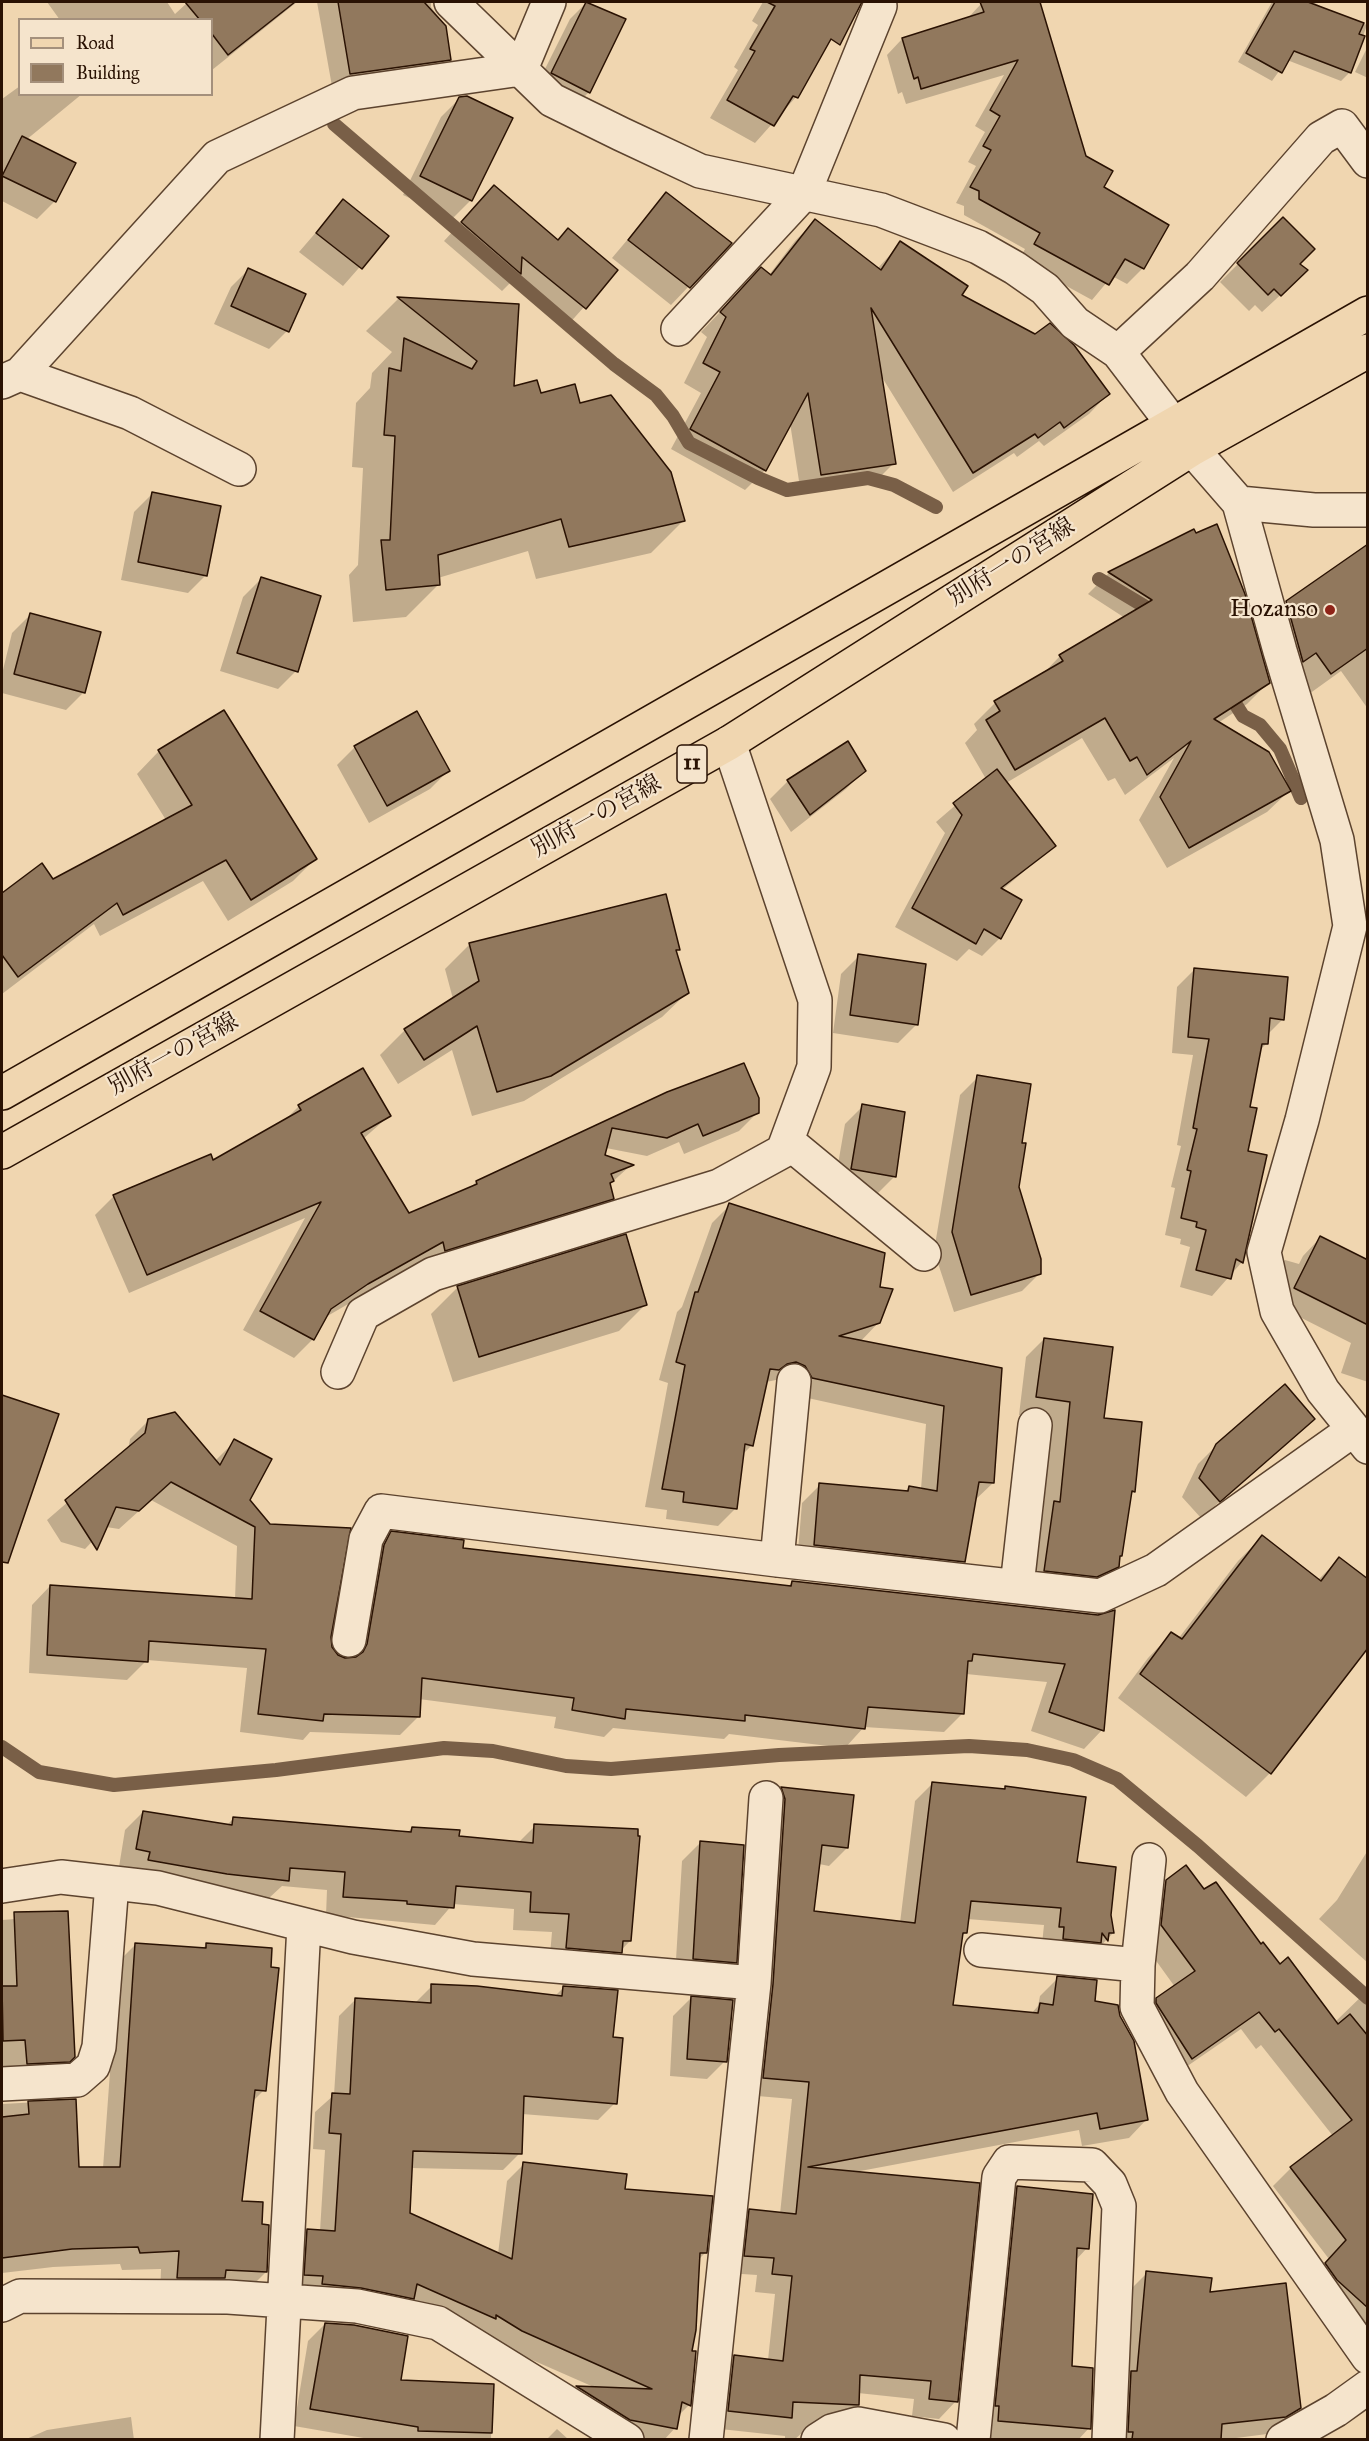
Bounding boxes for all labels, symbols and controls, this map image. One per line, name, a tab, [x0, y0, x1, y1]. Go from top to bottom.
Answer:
legend	[18, 18, 213, 96]
text: Road	[76, 32, 114, 54]
text: Building	[76, 62, 139, 84]
street label: 別府一の宮線	[943, 513, 1081, 613]
place label: Hozanso	[1230, 596, 1318, 624]
marker: Hozanso	[1323, 603, 1337, 617]
road number: 11	[677, 745, 707, 783]
street label: 別府一の宮線	[527, 769, 667, 865]
street label: 別府一の宮線	[104, 1007, 244, 1103]

